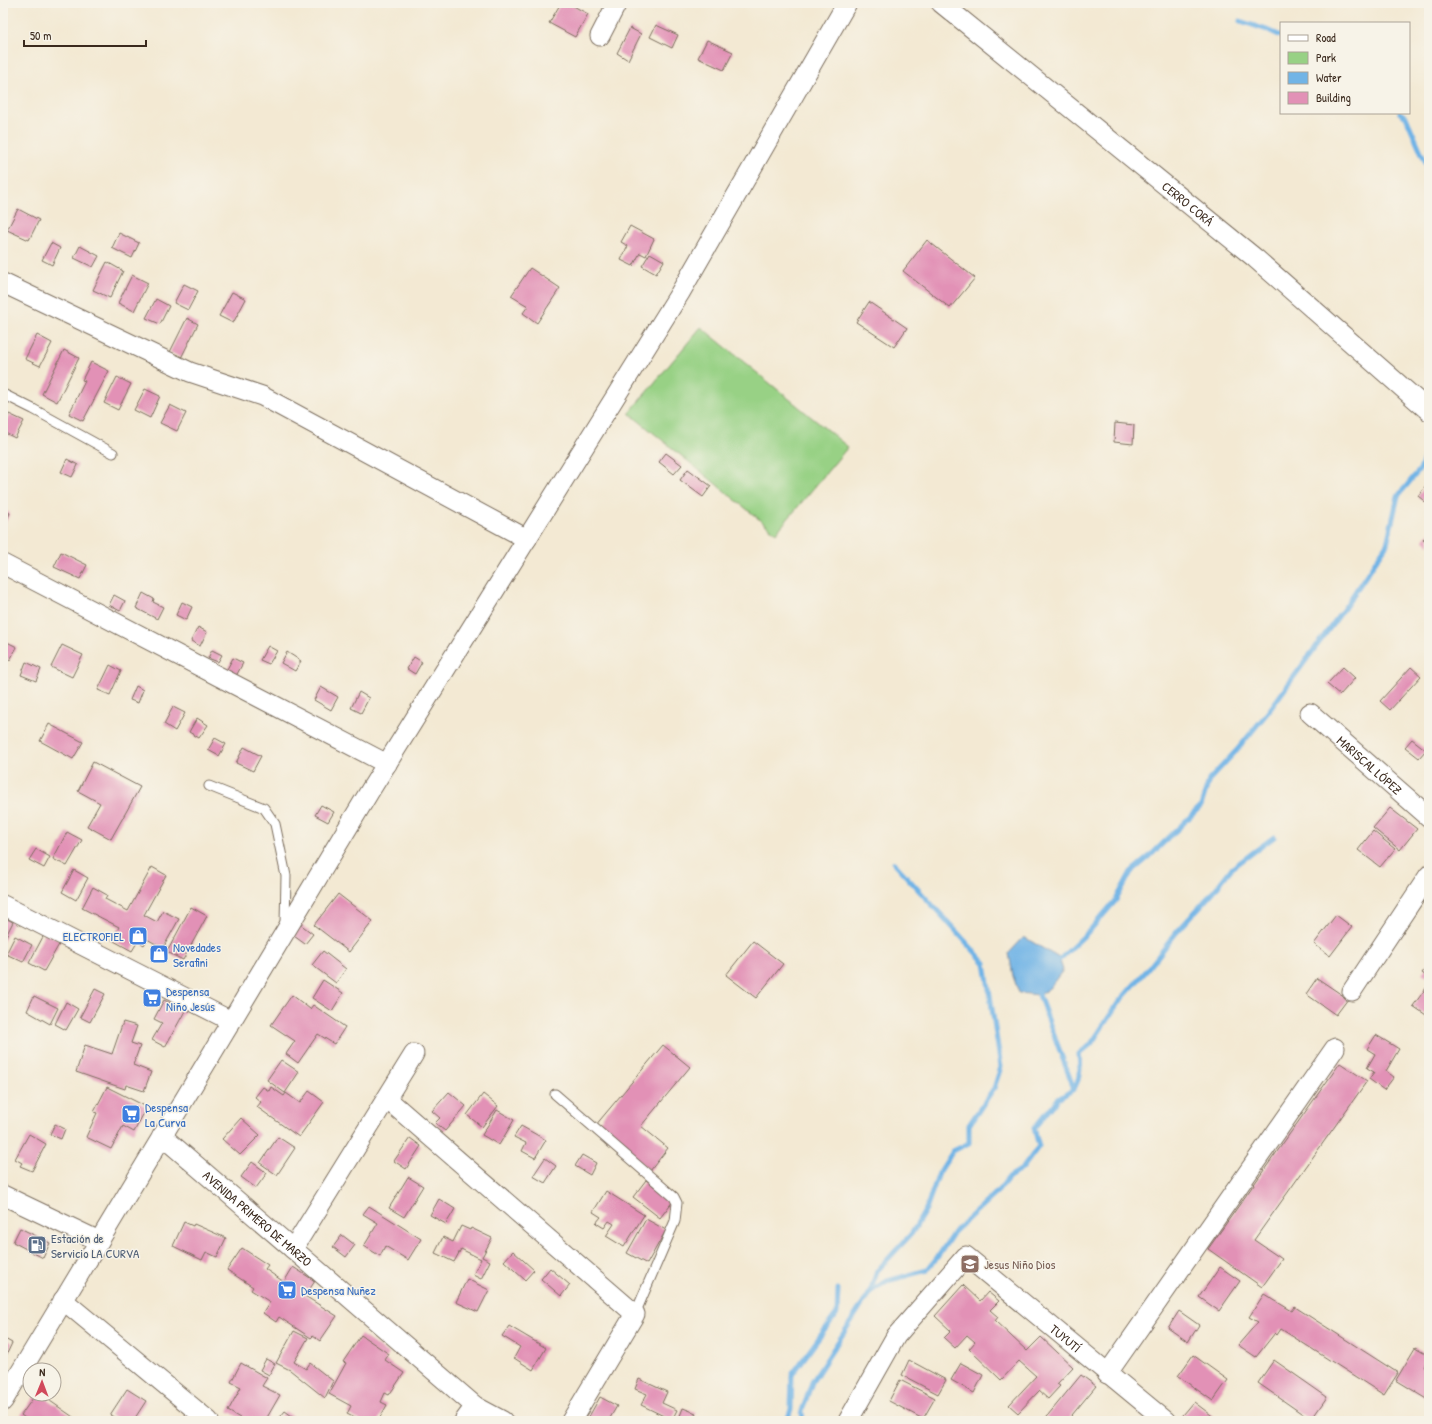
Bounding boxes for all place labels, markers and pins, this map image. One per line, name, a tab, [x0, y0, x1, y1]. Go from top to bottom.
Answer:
shop icon: ELECTROFIEL	[127, 925, 149, 947]
place label: ELECTROFIEL	[63, 927, 124, 945]
place label: Novedades Serafini	[173, 938, 221, 971]
shop icon: Novedades Serafini	[148, 943, 170, 965]
place label: Despensa Niño Jesús	[166, 982, 215, 1015]
supermarket icon: Despensa Niño Jesús	[141, 987, 163, 1009]
place label: Despensa La Curva	[145, 1098, 188, 1131]
supermarket icon: Despensa La Curva	[120, 1103, 142, 1125]
place label: Estación de Servicio LA CURVA	[51, 1229, 140, 1262]
fuel station icon: Estación de Servicio LA CURVA	[26, 1234, 48, 1256]
school or university icon: Jesus Niño Dios	[959, 1253, 981, 1275]
place label: Jesus Niño Dios	[984, 1255, 1055, 1273]
supermarket icon: Despensa Nuñez	[276, 1279, 298, 1301]
place label: Despensa Nuñez	[301, 1281, 376, 1299]

